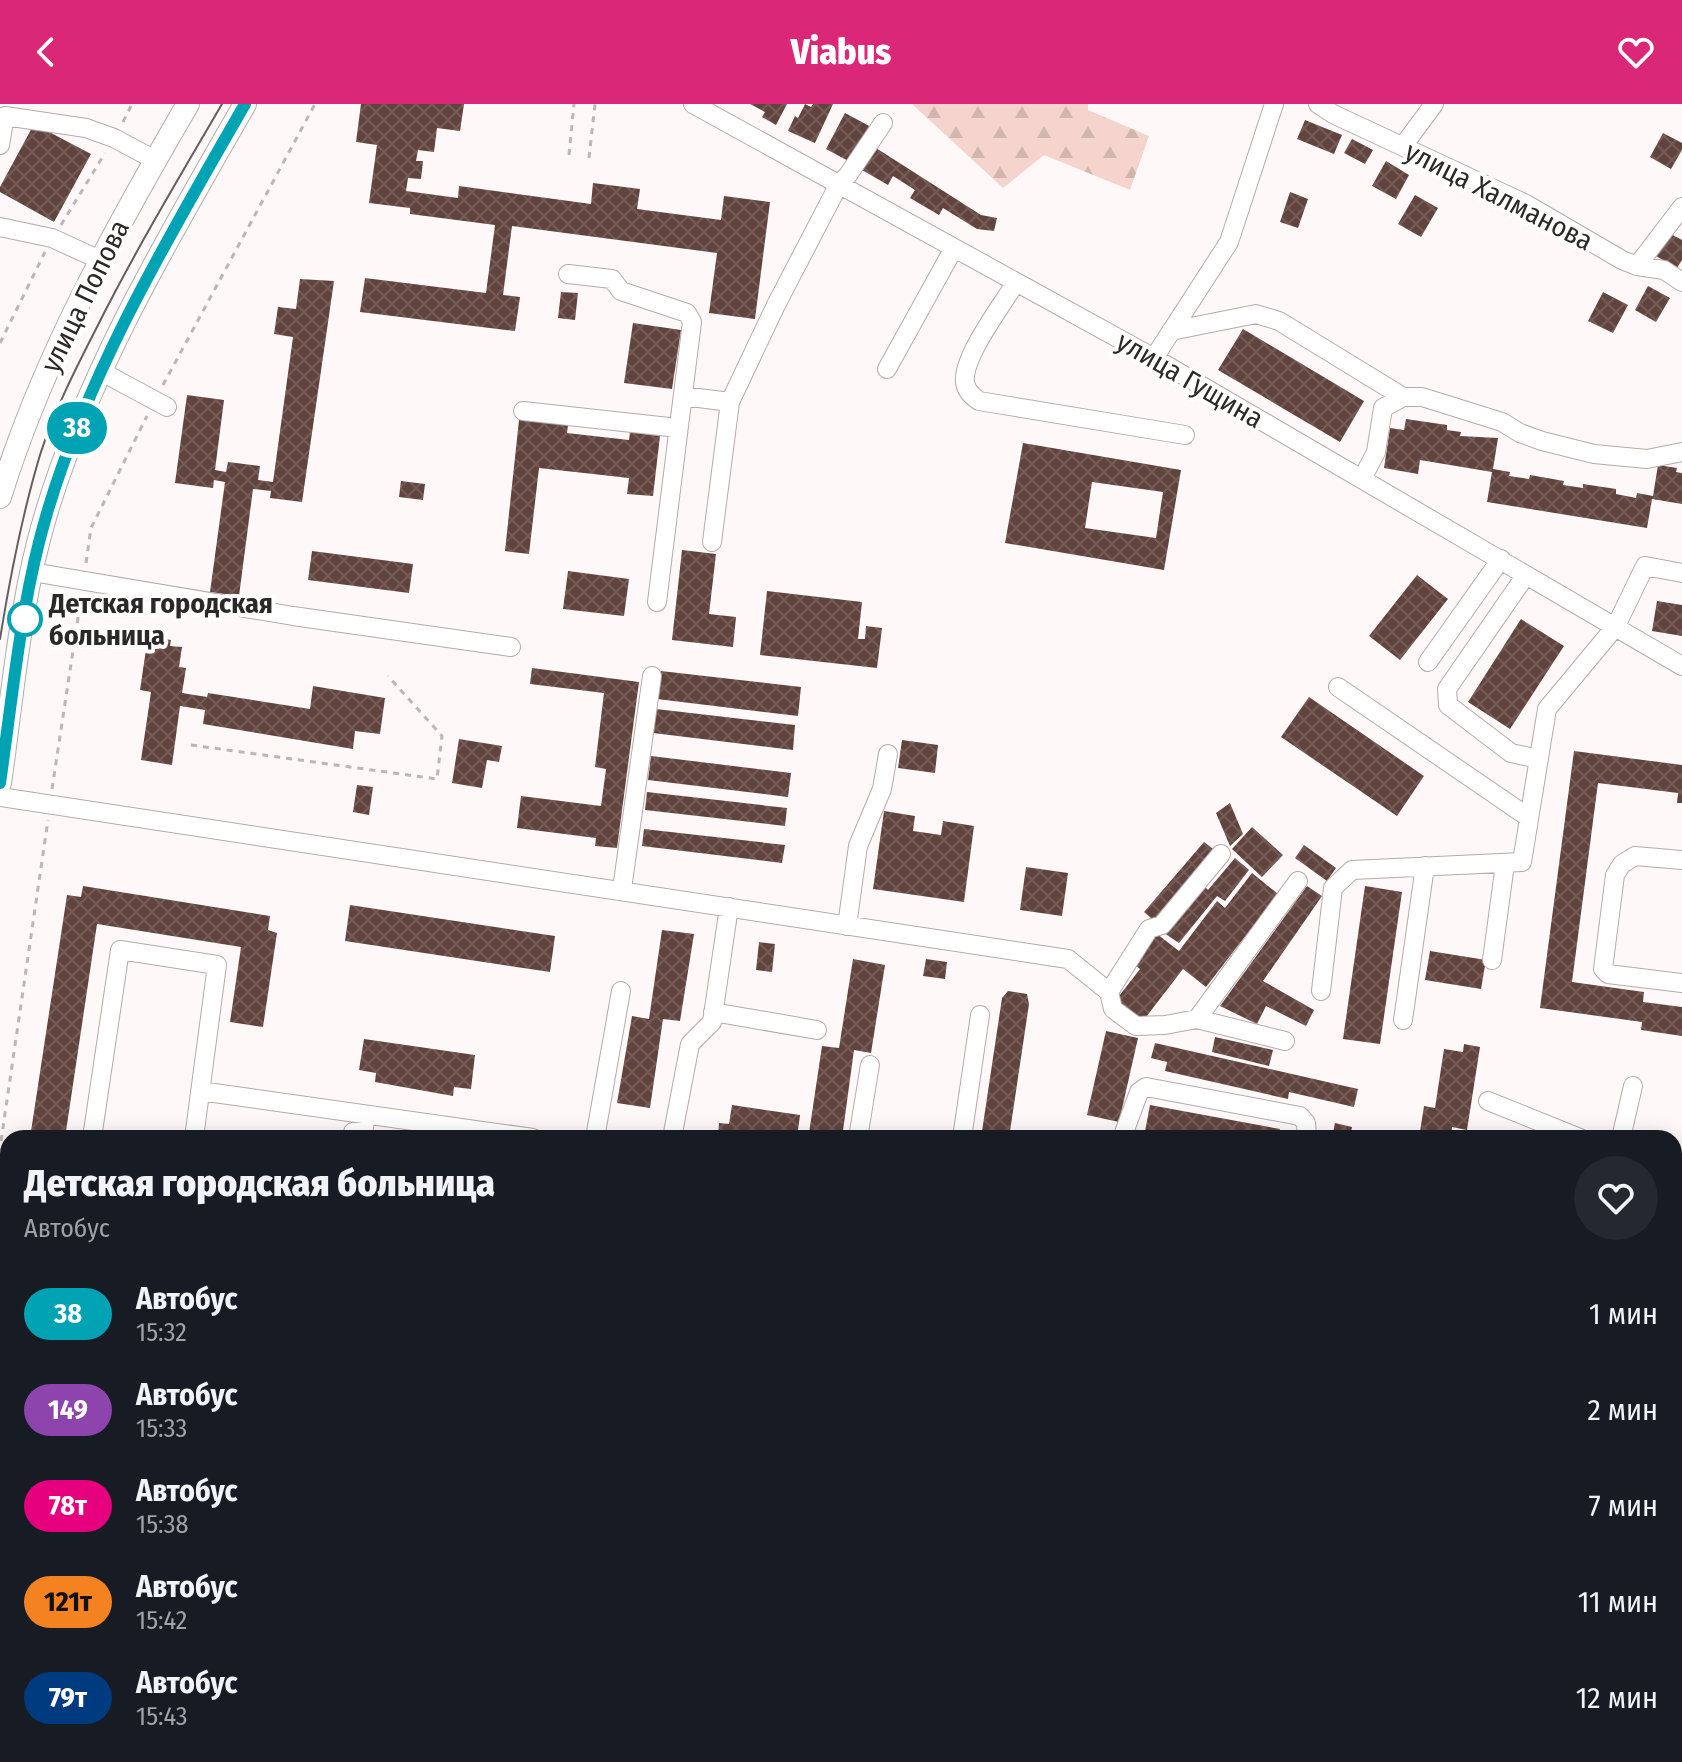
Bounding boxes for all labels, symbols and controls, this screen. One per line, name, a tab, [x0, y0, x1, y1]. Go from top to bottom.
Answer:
icon: back	[24, 30, 68, 74]
text: Viabus	[791, 30, 891, 74]
icon: heart	[1614, 30, 1658, 74]
street label: улица Халманова	[1400, 134, 1598, 258]
street label: улица Попова	[34, 214, 136, 378]
street label: улица Гущина	[1111, 325, 1269, 435]
line badge: 38	[41, 402, 113, 454]
text: 38	[63, 411, 91, 444]
place label: Детская городская больница	[48, 587, 273, 652]
marker: Детская городская больница	[8, 602, 42, 636]
button: heart	[1574, 1156, 1658, 1240]
text: Детская городская больница	[24, 1160, 495, 1206]
text: Автобус	[24, 1213, 110, 1244]
text: Автобус	[136, 1281, 238, 1317]
text: 1 мин	[1589, 1296, 1658, 1332]
text: 38	[54, 1297, 82, 1330]
text: 15:32	[136, 1317, 187, 1348]
text: Автобус	[136, 1377, 238, 1413]
text: 2 мин	[1587, 1392, 1658, 1428]
text: 149	[48, 1393, 88, 1426]
text: 15:33	[136, 1413, 187, 1444]
text: Автобус	[136, 1473, 238, 1509]
text: 7 мин	[1588, 1488, 1658, 1524]
text: 78т	[49, 1489, 87, 1522]
text: 15:38	[136, 1509, 189, 1540]
text: Автобус	[136, 1569, 238, 1605]
text: 11 мин	[1578, 1584, 1658, 1620]
text: 121т	[44, 1585, 92, 1618]
text: 15:42	[136, 1605, 187, 1636]
text: Автобус	[136, 1665, 238, 1701]
text: 12 мин	[1576, 1680, 1658, 1716]
text: 79т	[49, 1681, 87, 1714]
text: 15:43	[136, 1701, 187, 1732]

